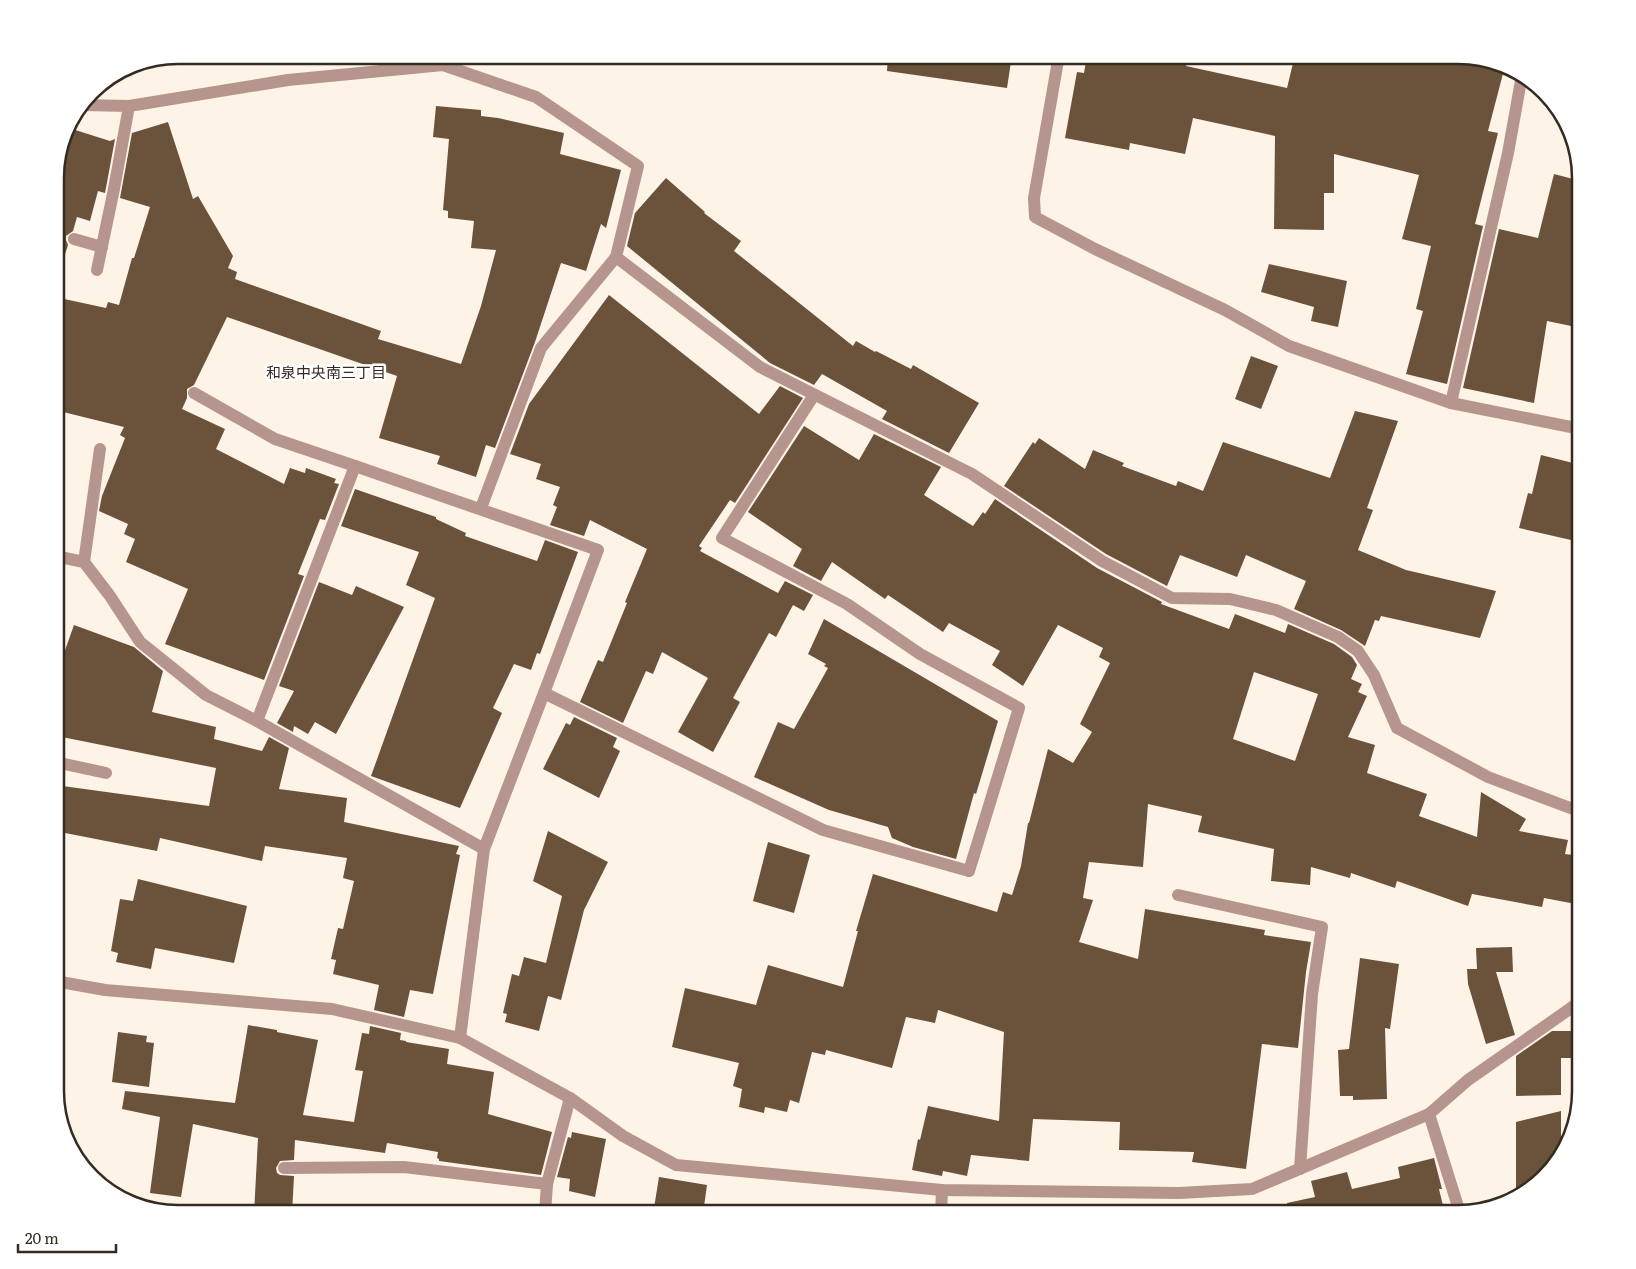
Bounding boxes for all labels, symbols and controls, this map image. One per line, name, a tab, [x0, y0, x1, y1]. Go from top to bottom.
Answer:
district label: 和泉中央南三丁目	[266, 360, 386, 383]
scale bar	[18, 1222, 115, 1254]
text: 20 m	[25, 1226, 59, 1249]

